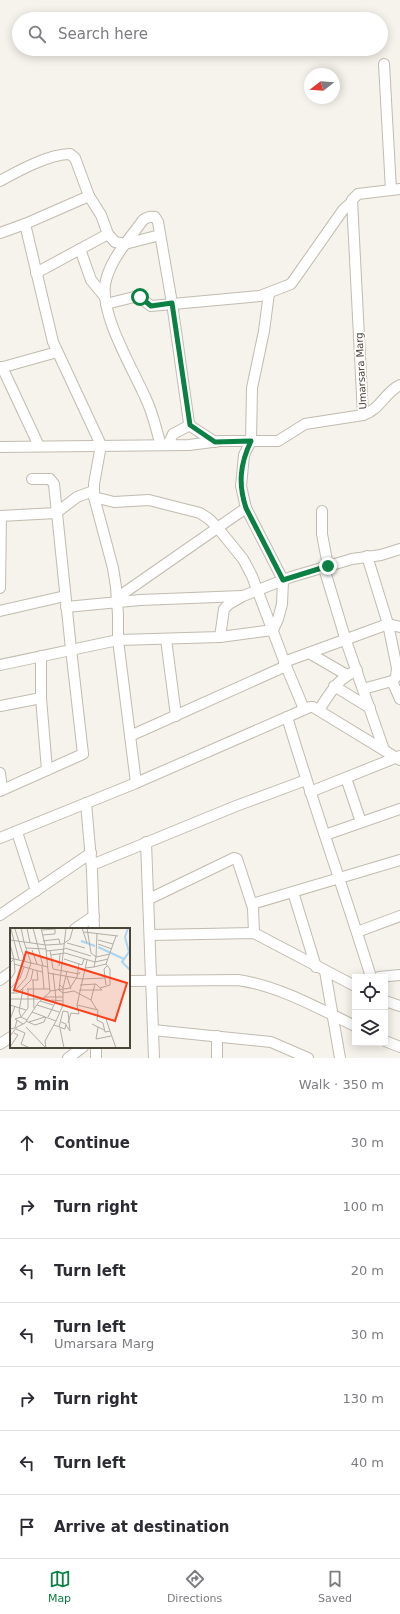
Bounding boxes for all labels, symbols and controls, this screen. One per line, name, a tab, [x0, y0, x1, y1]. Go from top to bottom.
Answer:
search box	[12, 12, 388, 56]
icon: search	[26, 23, 48, 45]
text: Search here	[58, 25, 148, 43]
north arrow	[304, 68, 340, 104]
route start	[131, 288, 149, 306]
street label: Umarsara Marg	[353, 332, 369, 410]
route end	[319, 557, 337, 575]
inset map	[10, 928, 130, 1048]
map controls	[352, 974, 388, 1046]
button: locate	[352, 974, 388, 1010]
button: layers	[352, 1010, 388, 1046]
text: 5 min	[16, 1074, 69, 1094]
text: Walk · 350 m	[299, 1077, 384, 1092]
icon: ahead	[16, 1132, 38, 1154]
text: Continue	[54, 1134, 130, 1152]
text: 30 m	[351, 1135, 384, 1150]
icon: right	[16, 1196, 38, 1218]
text: Turn right	[54, 1198, 138, 1216]
text: 100 m	[342, 1199, 384, 1214]
icon: left	[16, 1260, 38, 1282]
text: Turn left	[54, 1262, 126, 1280]
text: 20 m	[351, 1263, 384, 1278]
text: Turn left	[54, 1318, 126, 1336]
icon: left	[16, 1324, 38, 1346]
text: 30 m	[351, 1327, 384, 1342]
text: Umarsara Marg	[54, 1336, 154, 1351]
icon: right	[16, 1388, 38, 1410]
text: Turn right	[54, 1390, 138, 1408]
text: 130 m	[342, 1391, 384, 1406]
icon: left	[16, 1452, 38, 1474]
text: Turn left	[54, 1454, 126, 1472]
text: 40 m	[351, 1455, 384, 1470]
icon: arrive	[16, 1516, 38, 1538]
text: Arrive at destination	[54, 1518, 229, 1536]
tab: Map	[48, 1568, 71, 1605]
tab: Directions	[167, 1568, 222, 1605]
tab: Saved	[318, 1568, 352, 1605]

